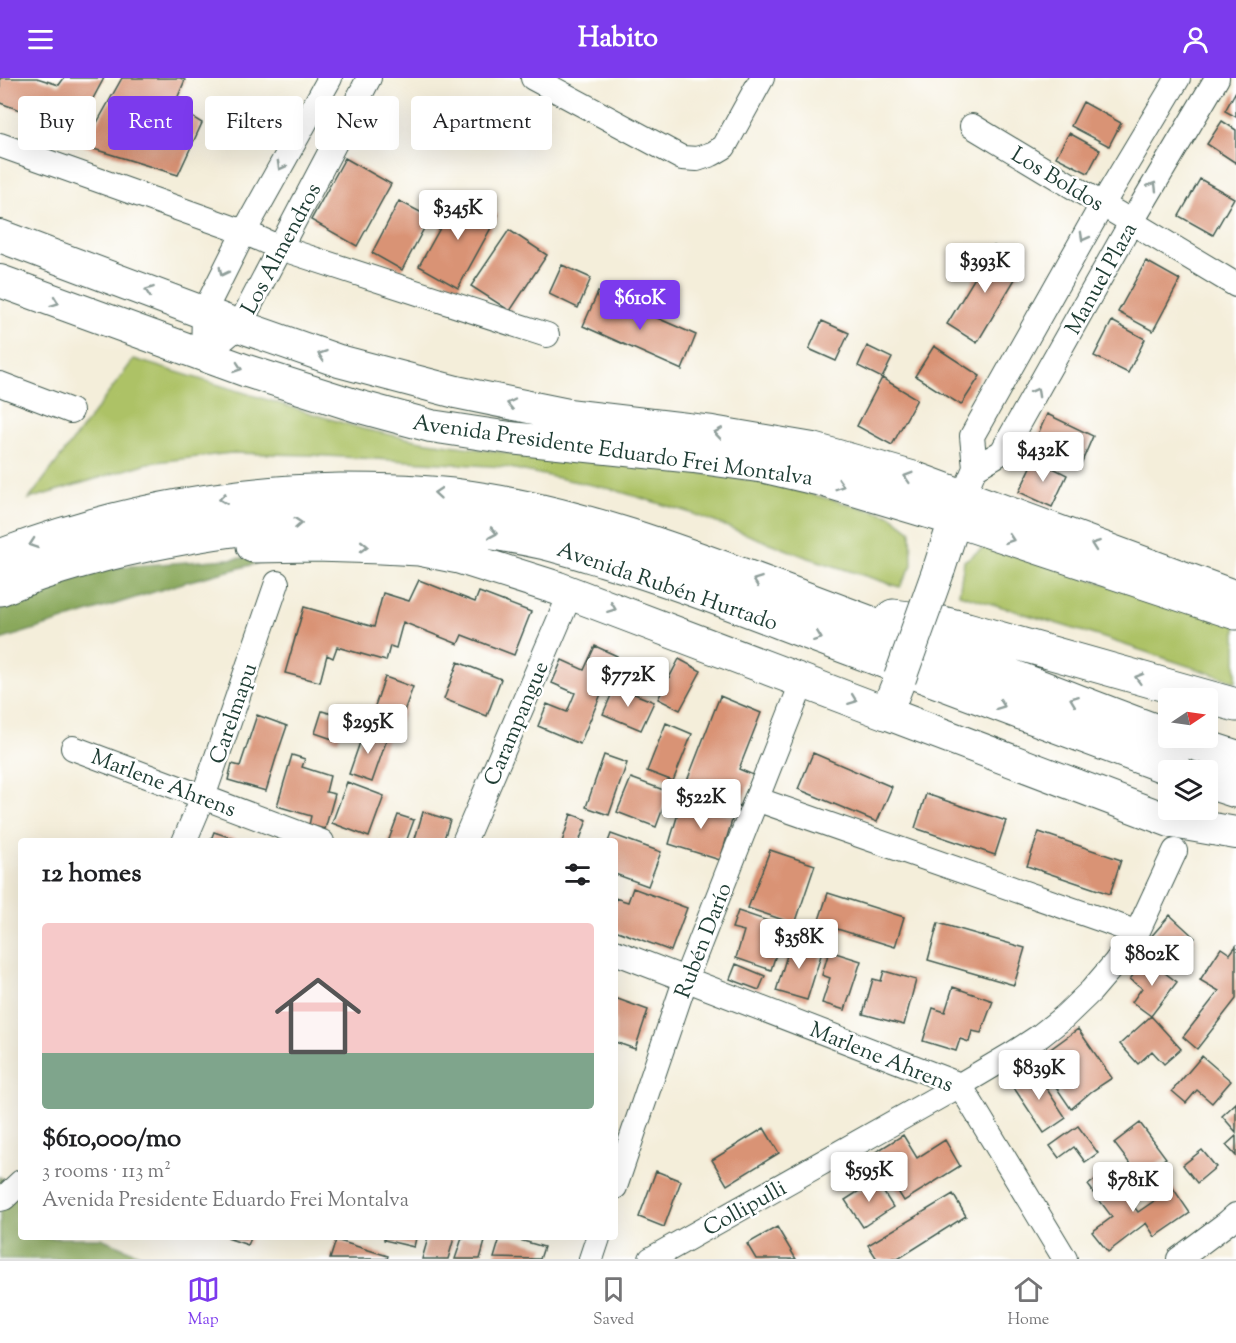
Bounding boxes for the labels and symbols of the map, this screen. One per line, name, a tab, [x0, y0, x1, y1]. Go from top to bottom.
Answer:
street label: Los Boldos	[1004, 140, 1109, 221]
one-way arrow	[277, 160, 288, 170]
street label: Los Almendros	[235, 178, 331, 321]
one-way arrow	[1145, 182, 1157, 192]
pin: $345K	[416, 190, 500, 241]
street label: Manuel Plaza	[1059, 217, 1147, 341]
one-way arrow	[1080, 231, 1091, 241]
pin: $393K	[943, 243, 1027, 294]
one-way arrow	[219, 266, 231, 277]
pin: $610K	[598, 280, 682, 331]
one-way arrow	[144, 286, 155, 299]
one-way arrow	[49, 294, 60, 307]
one-way arrow	[318, 350, 328, 362]
one-way arrow	[232, 361, 243, 373]
one-way arrow	[1029, 388, 1040, 398]
one-way arrow	[506, 398, 516, 411]
street label: Avenida Presidente Eduardo Frei Montalva	[410, 408, 815, 496]
one-way arrow	[713, 427, 723, 440]
pin: $432K	[1001, 432, 1085, 483]
one-way arrow	[903, 472, 914, 484]
one-way arrow	[834, 478, 845, 490]
one-way arrow	[434, 487, 443, 500]
one-way arrow	[218, 492, 227, 504]
one-way arrow	[294, 516, 303, 529]
one-way arrow	[488, 527, 497, 539]
one-way arrow	[1004, 532, 1015, 544]
street label: Avenida Rubén Hurtado	[552, 535, 782, 641]
one-way arrow	[29, 536, 39, 549]
one-way arrow	[1090, 539, 1101, 552]
one-way arrow	[360, 540, 369, 553]
one-way arrow	[752, 575, 763, 588]
one-way arrow	[606, 601, 617, 614]
one-way arrow	[812, 629, 823, 642]
street label: Carampangue	[477, 657, 558, 791]
pin: $772K	[586, 657, 670, 708]
street label: Carelmapu	[203, 659, 267, 769]
one-way arrow	[1134, 673, 1145, 685]
north arrow	[1158, 688, 1218, 748]
one-way arrow	[847, 693, 858, 705]
one-way arrow	[1069, 694, 1080, 707]
one-way arrow	[994, 698, 1005, 710]
pin: $295K	[326, 704, 410, 755]
street label: Marlene Ahrens	[86, 742, 240, 827]
pin: $522K	[659, 779, 743, 830]
street label: Rubén Darío	[668, 879, 741, 1003]
pin: $358K	[757, 919, 841, 970]
pin: $802K	[1110, 936, 1194, 987]
street label: Marlene Ahrens	[804, 1015, 958, 1102]
pin: $839K	[997, 1050, 1081, 1101]
pin: $595K	[827, 1152, 911, 1203]
pin: $781K	[1091, 1162, 1175, 1213]
street label: Collipulli	[698, 1174, 793, 1246]

